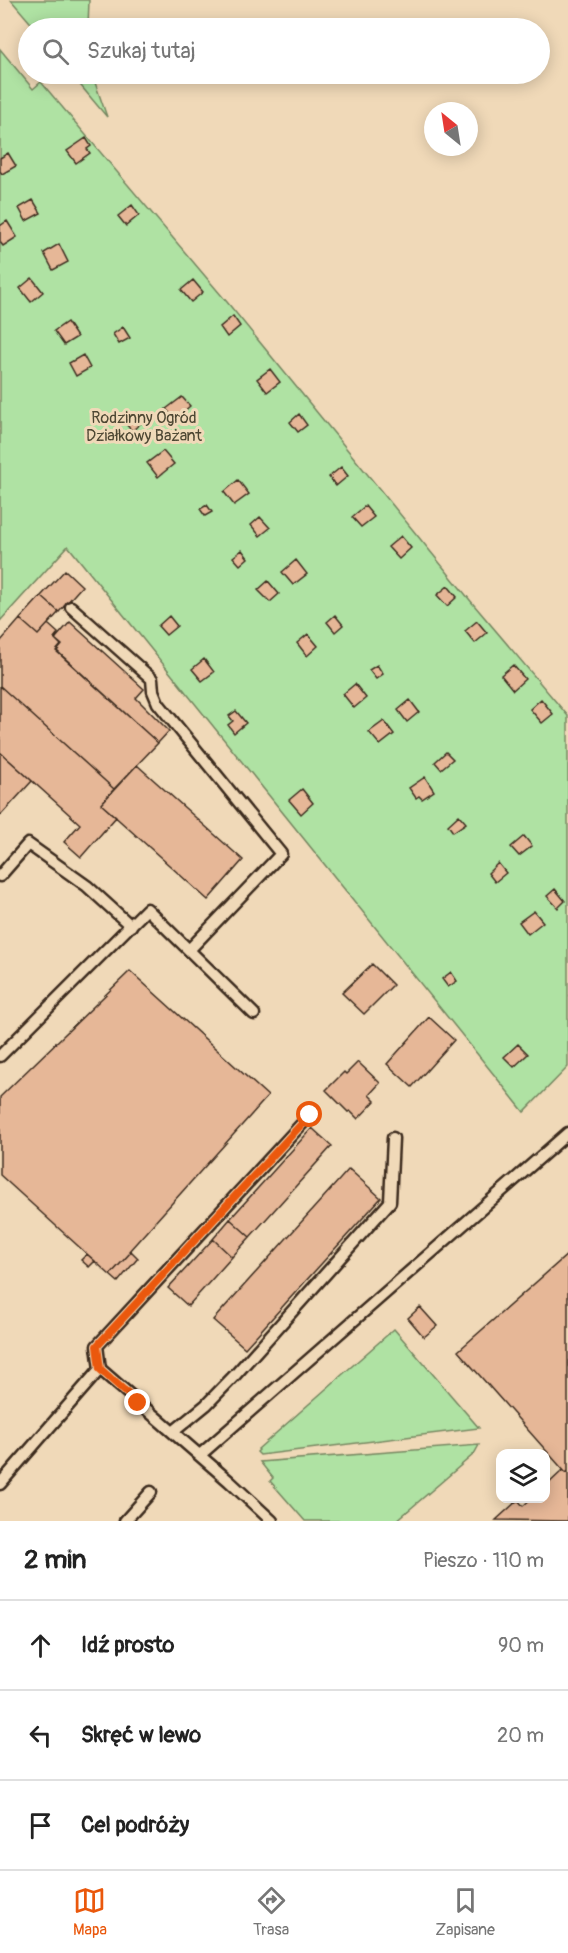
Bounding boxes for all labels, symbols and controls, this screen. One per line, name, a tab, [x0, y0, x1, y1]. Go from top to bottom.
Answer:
search box	[18, 18, 550, 84]
icon: search	[39, 35, 72, 68]
text: Szukaj tutaj	[87, 37, 196, 65]
north arrow	[424, 102, 478, 156]
park label: Rodzinny Ogród Działkowy Bażant	[86, 408, 203, 446]
route start	[296, 1101, 322, 1127]
route end	[124, 1389, 150, 1415]
map controls	[496, 1449, 550, 1503]
button: layers	[496, 1449, 550, 1503]
text: 2 min	[24, 1544, 86, 1576]
text: Pieszo · 110 m	[423, 1548, 544, 1573]
icon: ahead	[24, 1629, 57, 1662]
text: Idź prosto	[81, 1631, 174, 1659]
text: 90 m	[498, 1633, 544, 1658]
icon: left	[24, 1719, 57, 1752]
text: Skręć w lewo	[81, 1721, 201, 1749]
text: 20 m	[497, 1723, 544, 1748]
icon: arrive	[24, 1809, 57, 1842]
text: Cel podróży	[81, 1811, 189, 1839]
tab: Mapa	[73, 1884, 107, 1940]
tab: Trasa	[253, 1884, 289, 1940]
tab: Zapisane	[435, 1884, 495, 1940]

